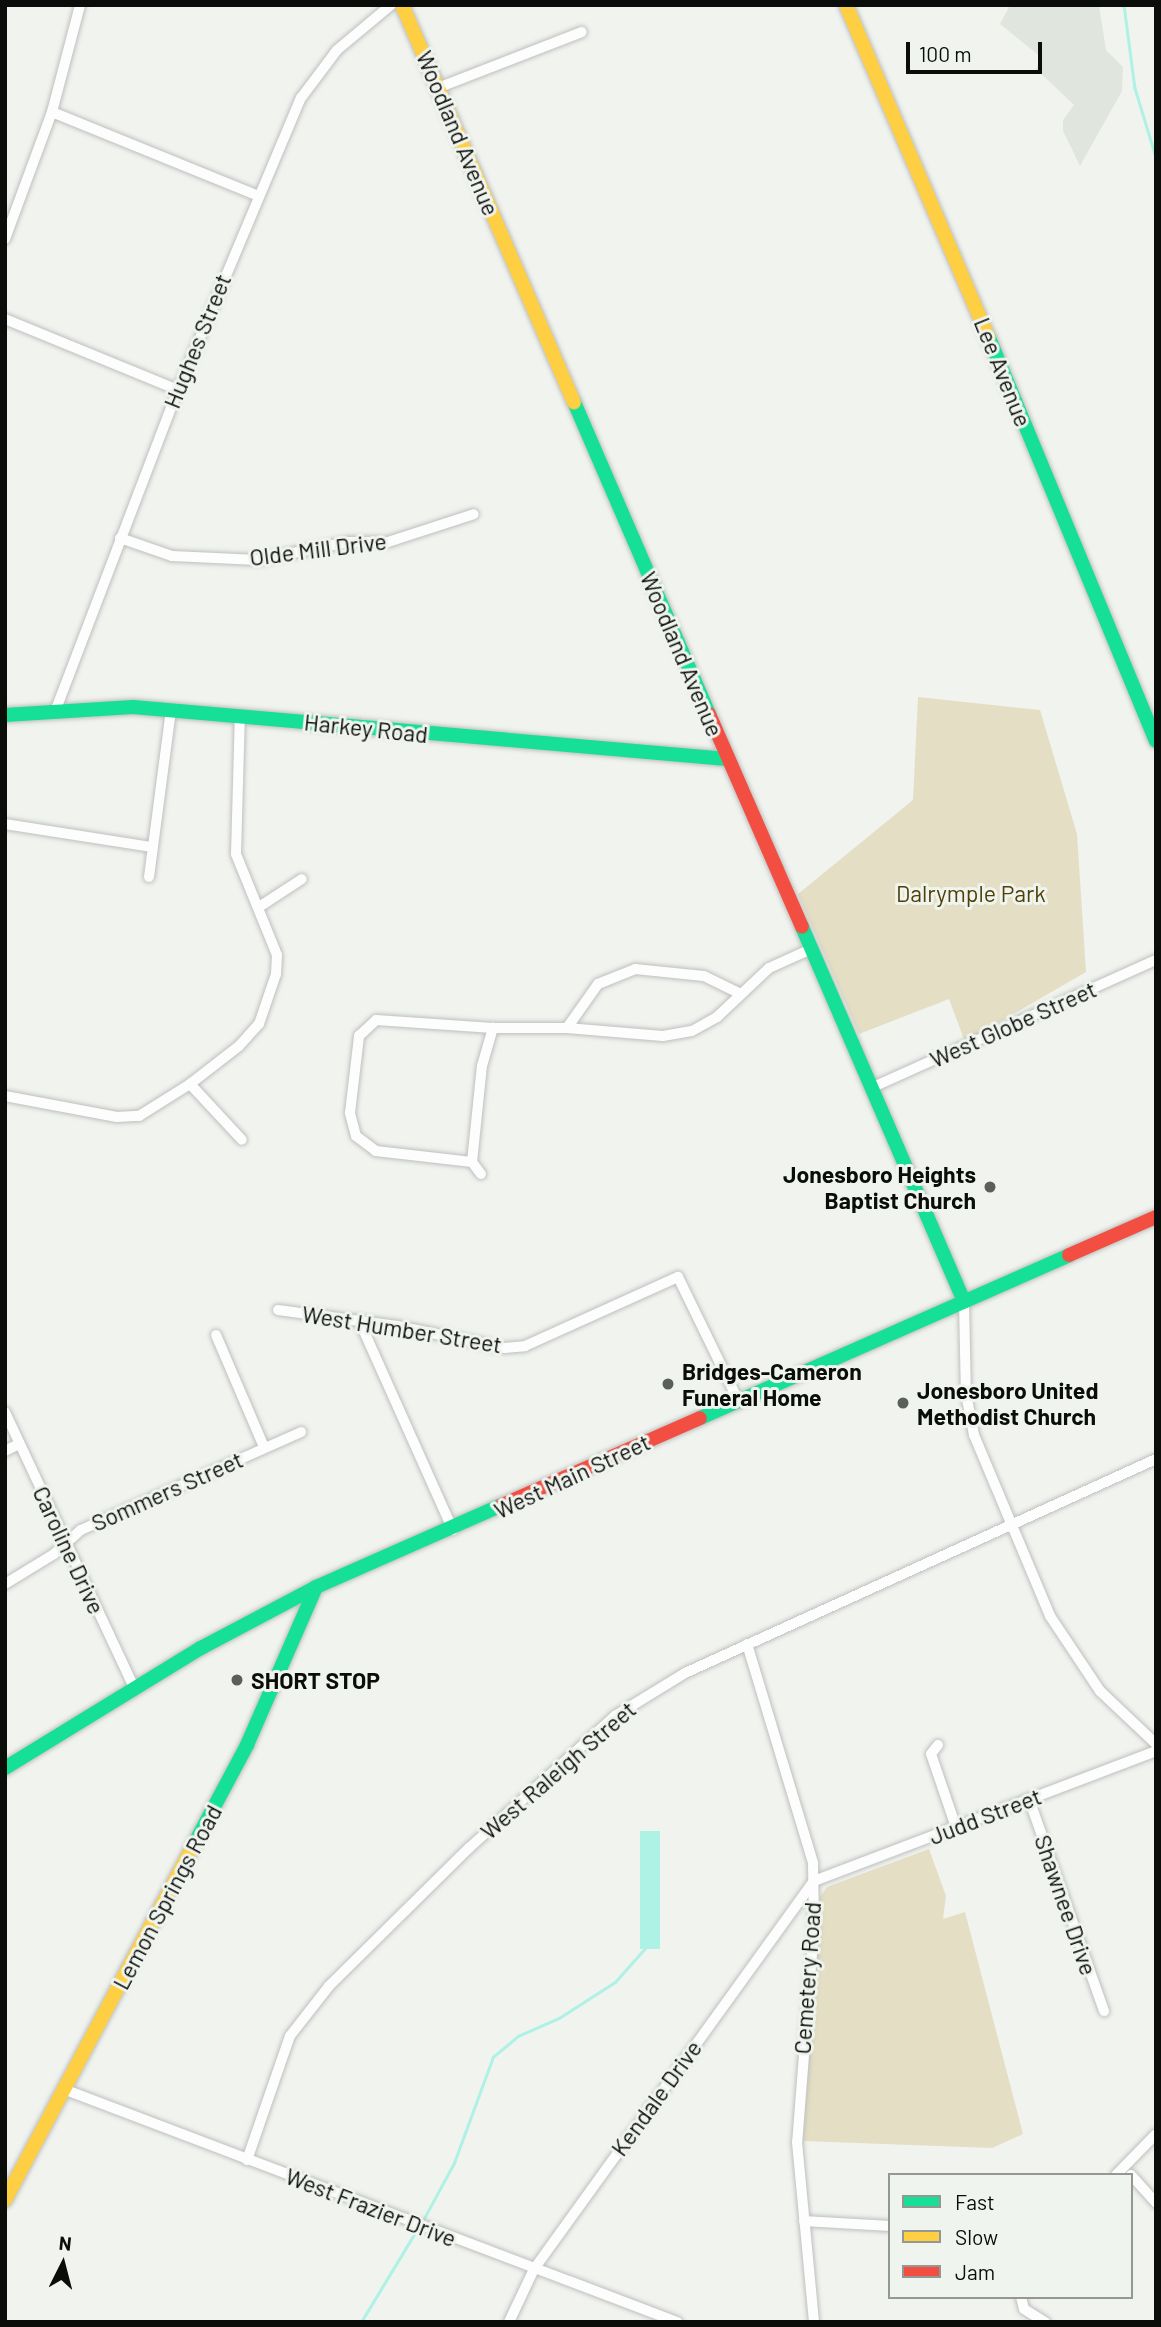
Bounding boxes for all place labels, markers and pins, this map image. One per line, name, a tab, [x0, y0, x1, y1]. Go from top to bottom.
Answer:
place label: Jonesboro Heights Baptist Church	[783, 1160, 976, 1214]
marker: Jonesboro Heights Baptist Church	[982, 1179, 998, 1195]
place label: Bridges-Cameron Funeral Home	[682, 1357, 862, 1411]
marker: Bridges-Cameron Funeral Home	[660, 1376, 676, 1392]
place label: Jonesboro United Methodist Church	[917, 1376, 1098, 1430]
marker: Jonesboro United Methodist Church	[895, 1395, 911, 1411]
place label: SHORT STOP	[251, 1666, 380, 1694]
marker: SHORT STOP	[229, 1672, 245, 1688]

